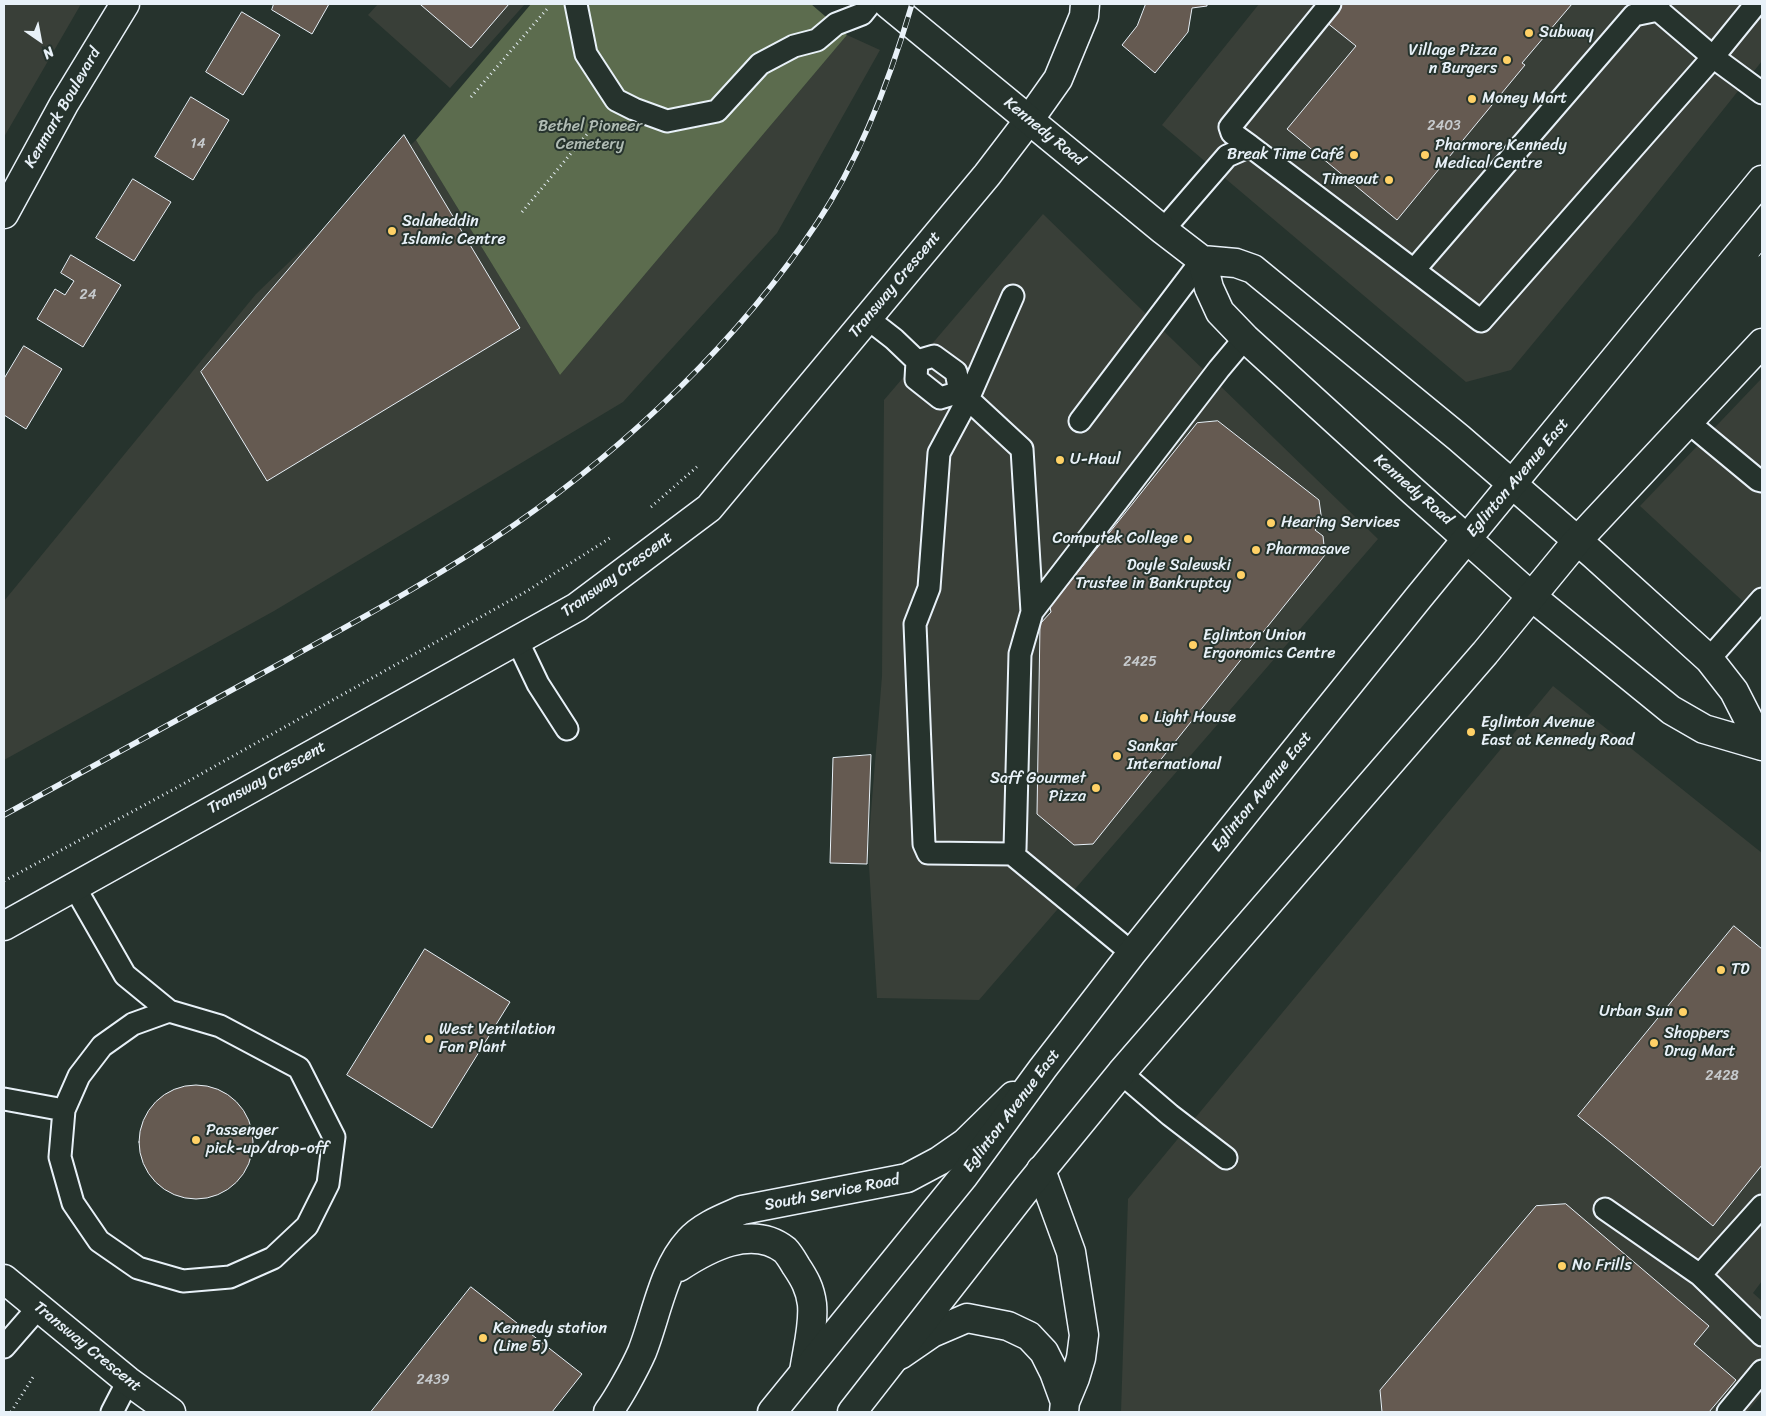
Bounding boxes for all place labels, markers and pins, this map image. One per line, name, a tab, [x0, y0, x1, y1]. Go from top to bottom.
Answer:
place label: Subway	[1539, 23, 1594, 43]
marker: Subway	[1523, 27, 1535, 39]
place label: Village Pizza n Burgers	[1409, 41, 1497, 79]
marker: Village Pizza n Burgers	[1501, 54, 1513, 66]
place label: Money Mart	[1482, 89, 1567, 109]
marker: Money Mart	[1466, 93, 1478, 105]
place label: Pharmore Kennedy Medical Centre	[1435, 136, 1567, 174]
place label: Break Time Café	[1227, 145, 1344, 165]
marker: Break Time Café	[1348, 149, 1360, 161]
marker: Pharmore Kennedy Medical Centre	[1419, 149, 1431, 161]
place label: Timeout	[1322, 170, 1379, 190]
marker: Timeout	[1383, 174, 1395, 186]
place label: Salaheddin Islamic Centre	[402, 212, 506, 250]
marker: Salaheddin Islamic Centre	[386, 225, 398, 237]
place label: U-Haul	[1070, 450, 1121, 470]
marker: U-Haul	[1054, 454, 1066, 466]
place label: Hearing Services	[1281, 513, 1400, 533]
marker: Hearing Services	[1265, 517, 1277, 529]
place label: Computek College	[1053, 529, 1178, 549]
marker: Computek College	[1182, 533, 1194, 545]
place label: Pharmasave	[1266, 540, 1350, 560]
marker: Pharmasave	[1250, 544, 1262, 556]
place label: Doyle Salewski Trustee in Bankruptcy	[1075, 556, 1231, 594]
marker: Doyle Salewski Trustee in Bankruptcy	[1235, 569, 1247, 581]
place label: Eglinton Union Ergonomics Centre	[1203, 626, 1335, 664]
marker: Eglinton Union Ergonomics Centre	[1187, 639, 1199, 651]
place label: Light House	[1154, 708, 1236, 728]
marker: Light House	[1138, 712, 1150, 724]
place label: Eglinton Avenue East at Kennedy Road	[1481, 713, 1634, 751]
marker: Eglinton Avenue East at Kennedy Road	[1465, 726, 1477, 738]
place label: Sankar International	[1127, 737, 1221, 775]
marker: Sankar International	[1111, 750, 1123, 762]
place label: Saff Gourmet Pizza	[990, 769, 1086, 807]
marker: Saff Gourmet Pizza	[1090, 782, 1102, 794]
place label: TD	[1731, 960, 1749, 980]
marker: TD	[1715, 964, 1727, 976]
place label: Urban Sun	[1599, 1002, 1673, 1022]
marker: Urban Sun	[1677, 1006, 1689, 1018]
place label: West Ventilation Fan Plant	[439, 1020, 555, 1058]
place label: Shoppers Drug Mart	[1664, 1024, 1736, 1062]
marker: West Ventilation Fan Plant	[423, 1033, 435, 1045]
marker: Shoppers Drug Mart	[1648, 1037, 1660, 1049]
place label: Passenger pick-up/drop-off	[206, 1121, 329, 1159]
marker: Passenger pick-up/drop-off	[190, 1134, 202, 1146]
place label: No Frills	[1572, 1256, 1632, 1276]
marker: No Frills	[1556, 1260, 1568, 1272]
place label: Kennedy station (Line 5)	[493, 1319, 607, 1357]
marker: Kennedy station (Line 5)	[477, 1332, 489, 1344]

